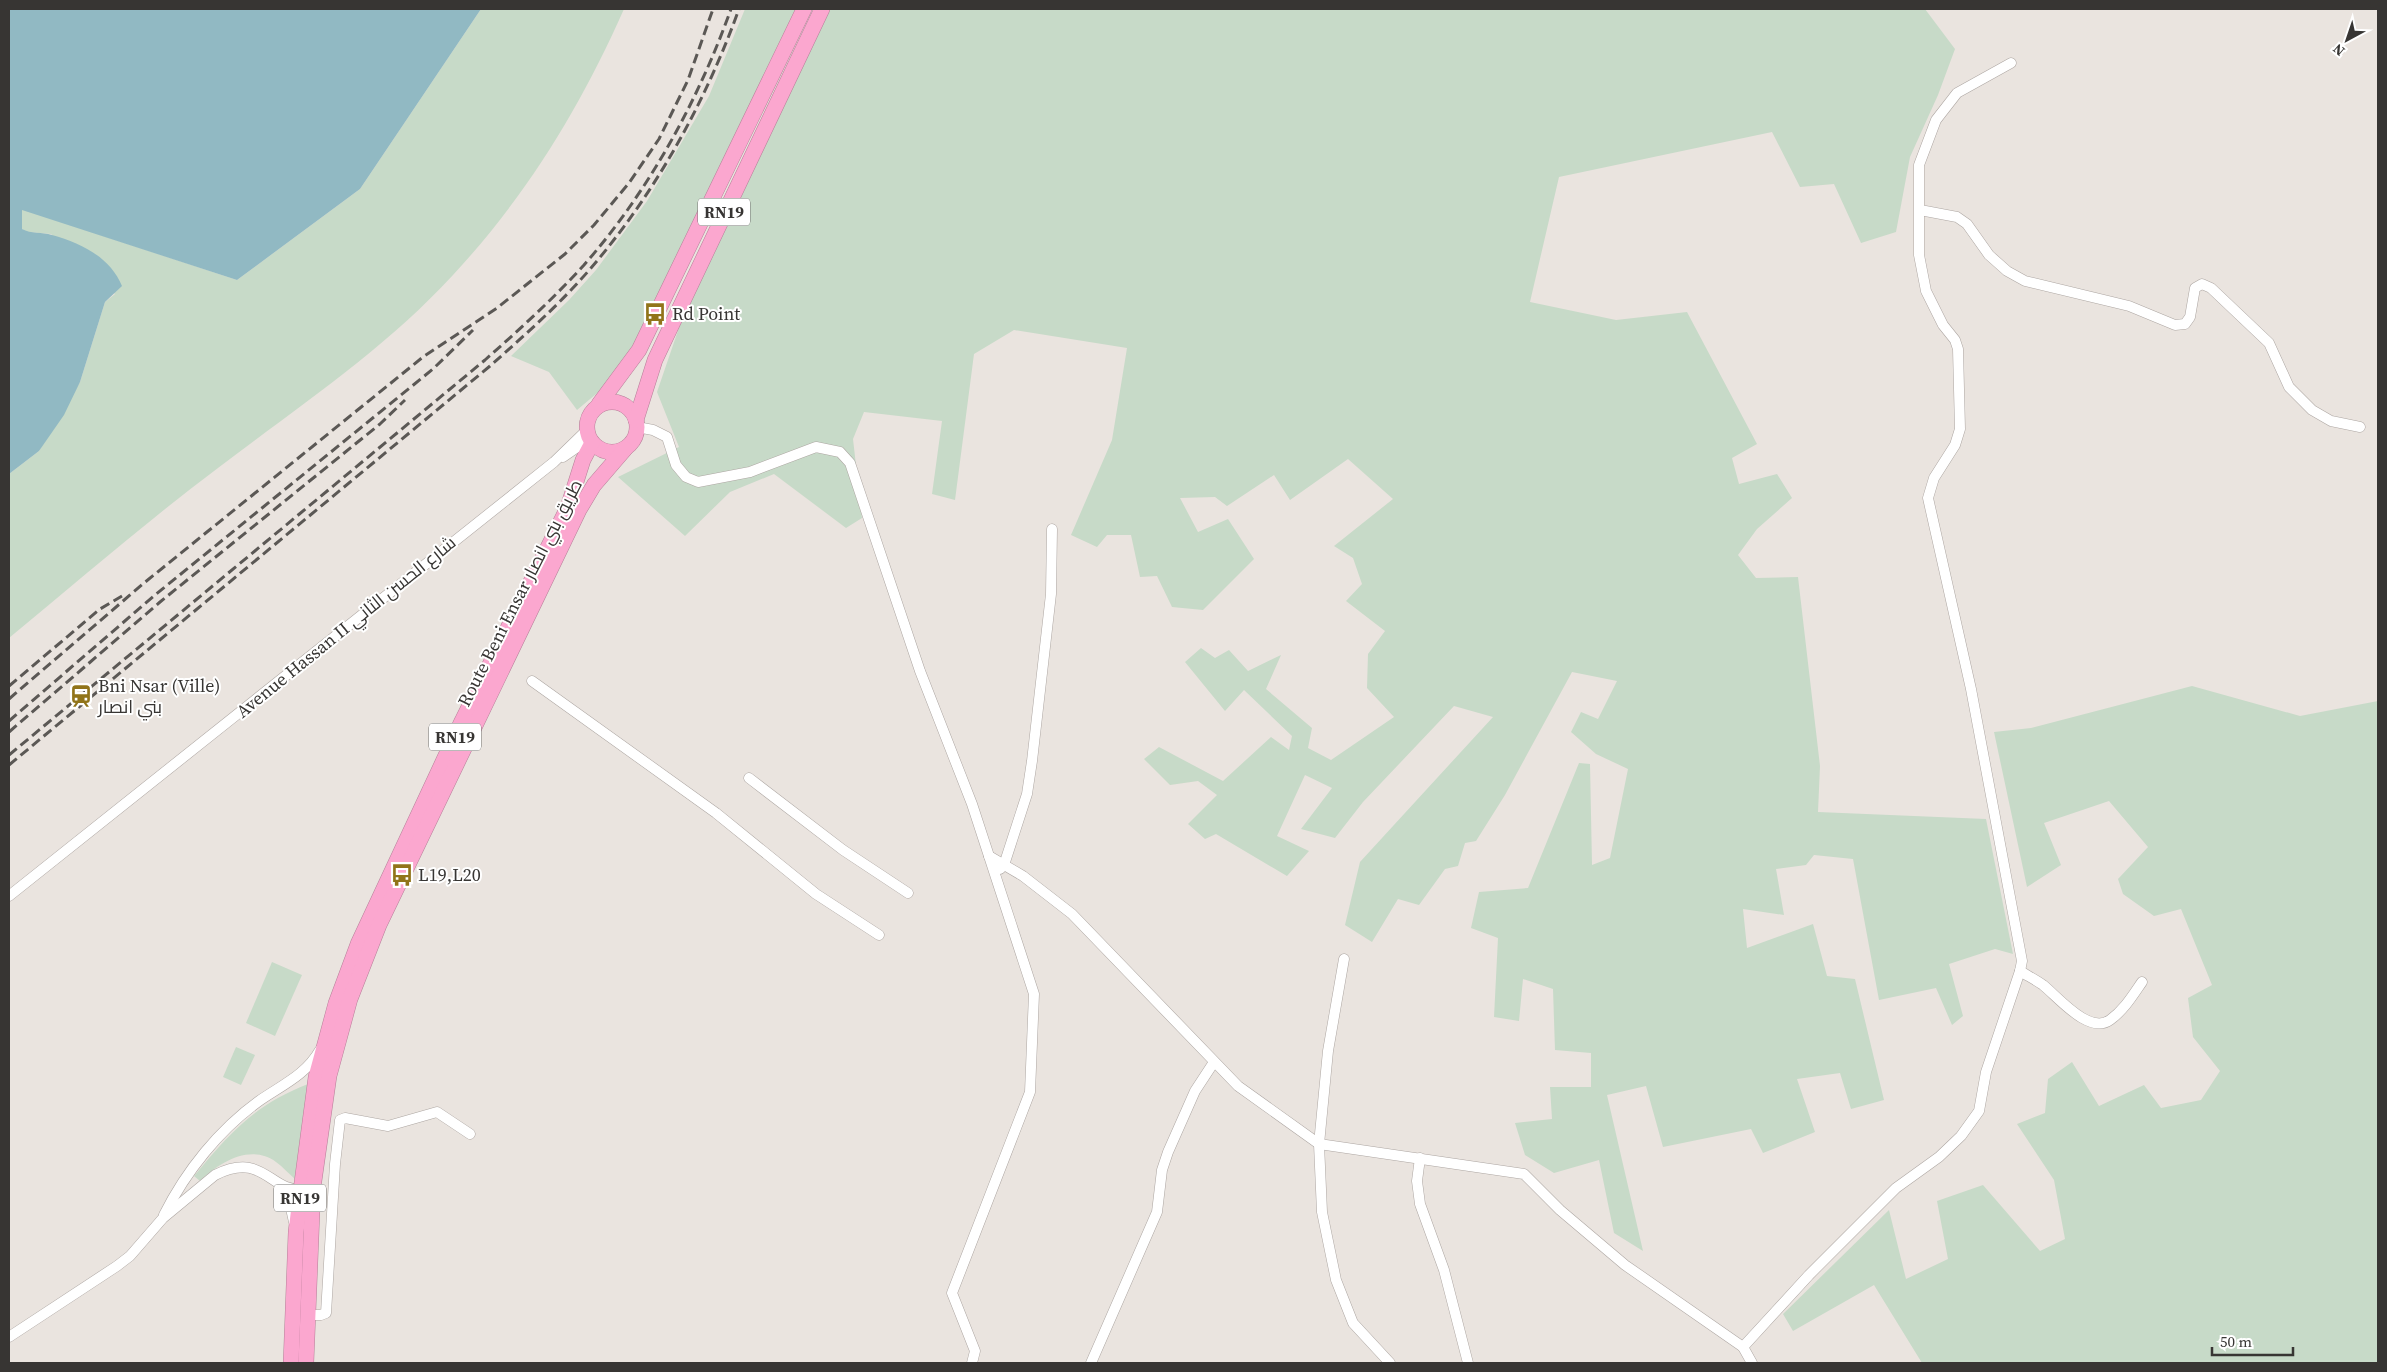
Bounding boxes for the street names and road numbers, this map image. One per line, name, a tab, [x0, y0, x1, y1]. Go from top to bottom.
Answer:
road number: RN19	[698, 198, 750, 226]
street label: Route Beni Ensar طريق بني انصار	[451, 475, 590, 712]
street label: Avenue Hassan II شارع الحسن الثاني	[230, 530, 462, 725]
road number: RN19	[429, 724, 481, 750]
road number: RN19	[274, 1184, 326, 1212]

